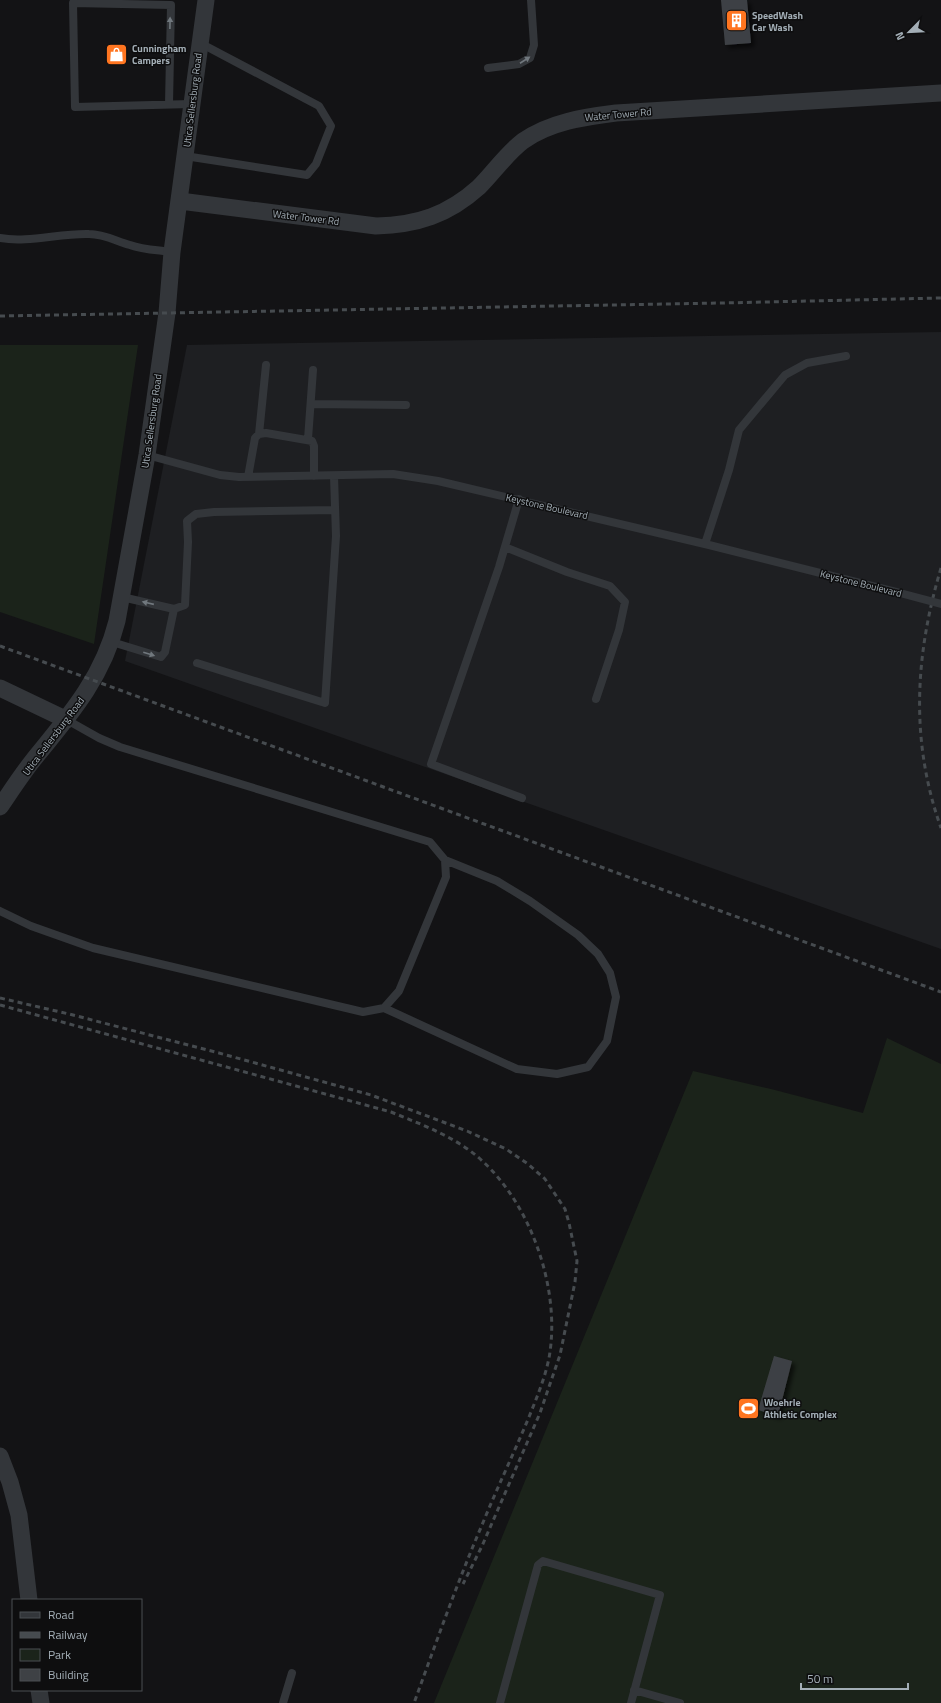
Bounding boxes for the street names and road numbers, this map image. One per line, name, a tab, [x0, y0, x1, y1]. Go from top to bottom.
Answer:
street label: Utica Sellersburg Road	[179, 52, 206, 148]
street label: Water Tower Rd	[584, 104, 652, 125]
street label: Water Tower Rd	[272, 206, 340, 229]
street label: Utica Sellersburg Road	[137, 373, 166, 469]
street label: Keystone Boulevard	[504, 490, 589, 523]
street label: Keystone Boulevard	[818, 566, 903, 601]
street label: Utica Sellersburg Road	[19, 694, 88, 779]

